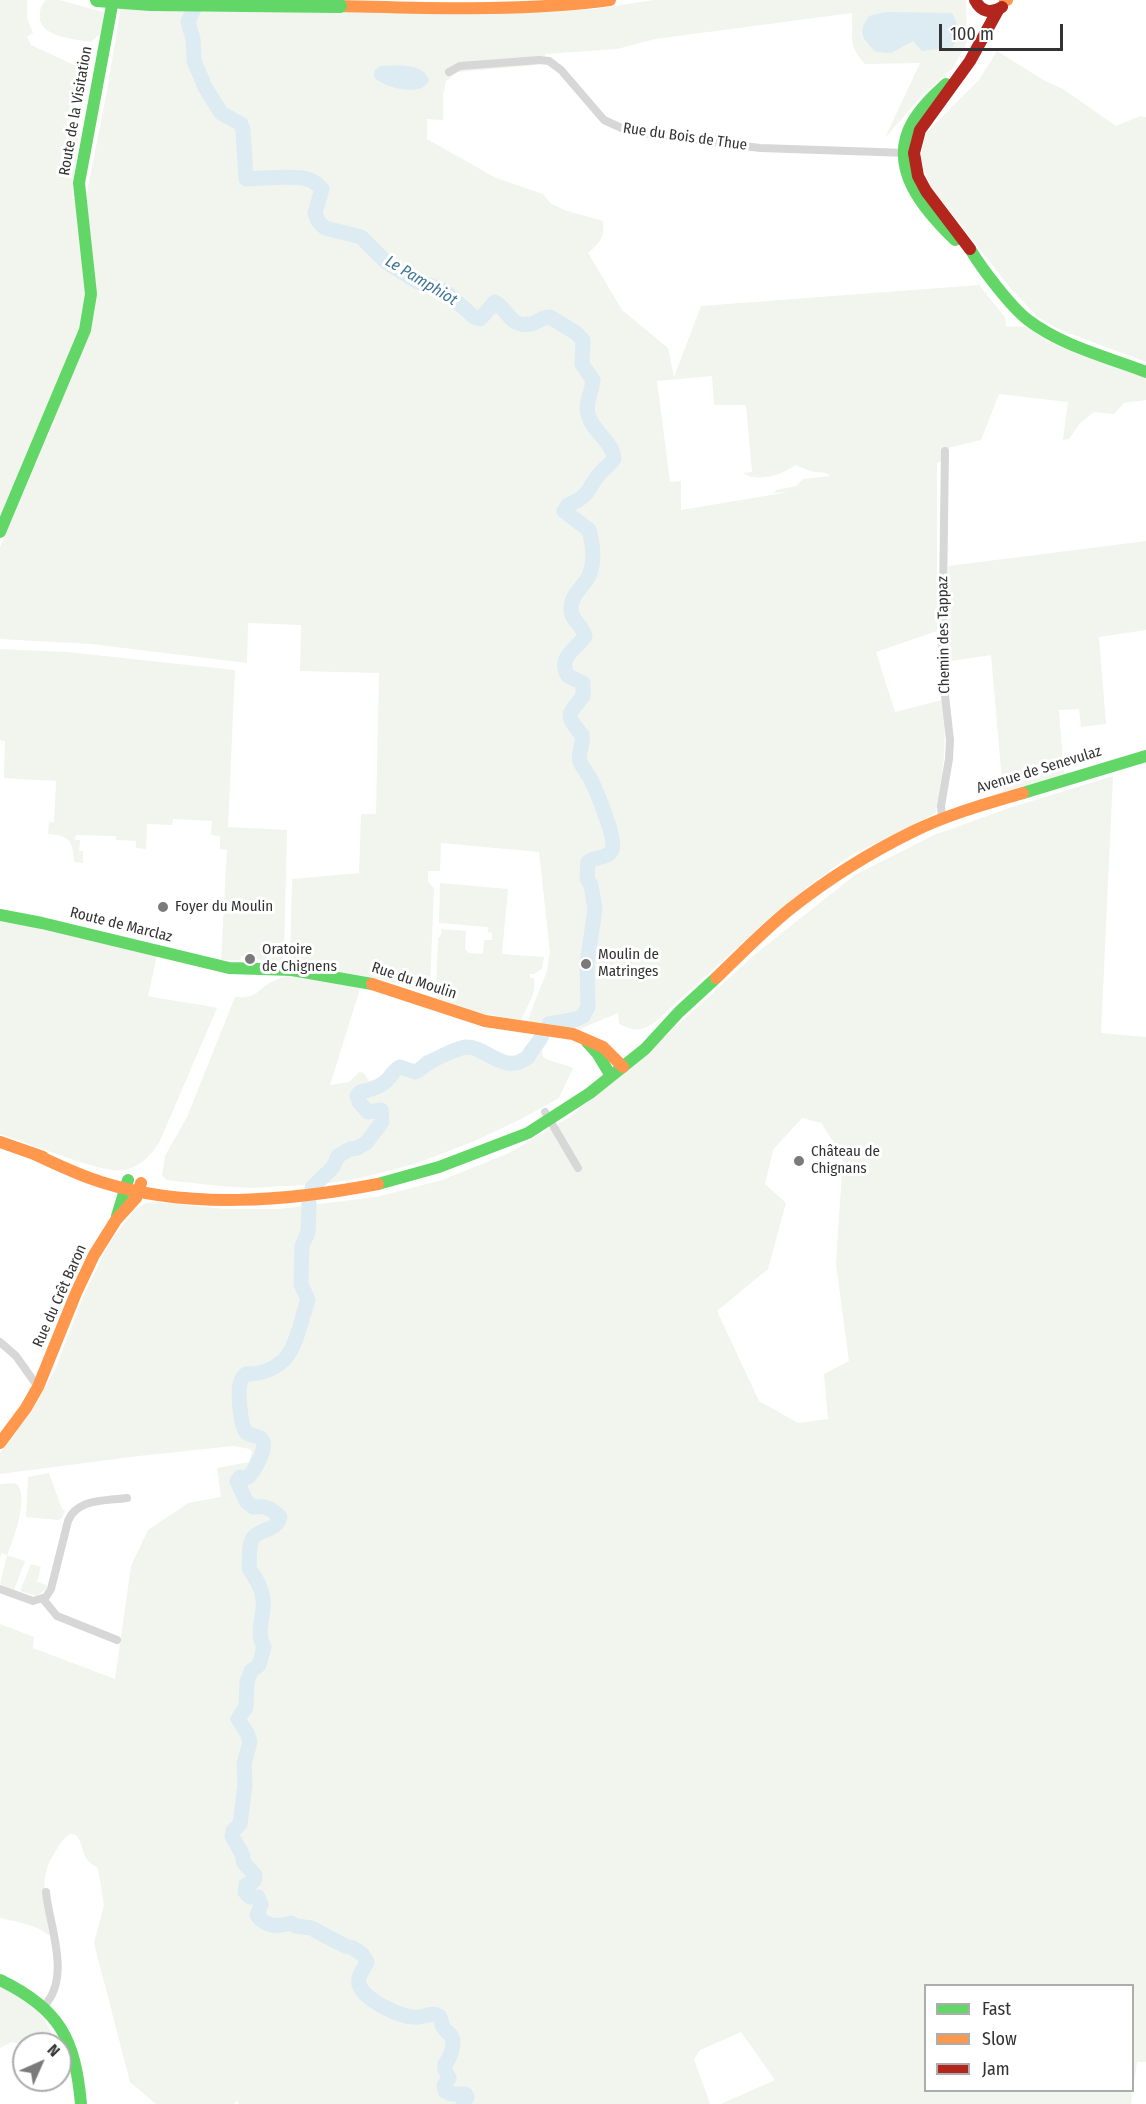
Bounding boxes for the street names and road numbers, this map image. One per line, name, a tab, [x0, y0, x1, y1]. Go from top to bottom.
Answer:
street label: Route de la Visitation	[56, 45, 96, 177]
street label: Rue du Bois de Thue	[622, 119, 748, 155]
street label: Chemin des Tappaz	[934, 576, 954, 694]
street label: Avenue de Senevulaz	[975, 742, 1103, 798]
street label: Route de Marclaz	[68, 904, 174, 946]
street label: Rue du Moulin	[369, 959, 459, 1003]
street label: Rue du Crêt Baron	[29, 1242, 91, 1350]

